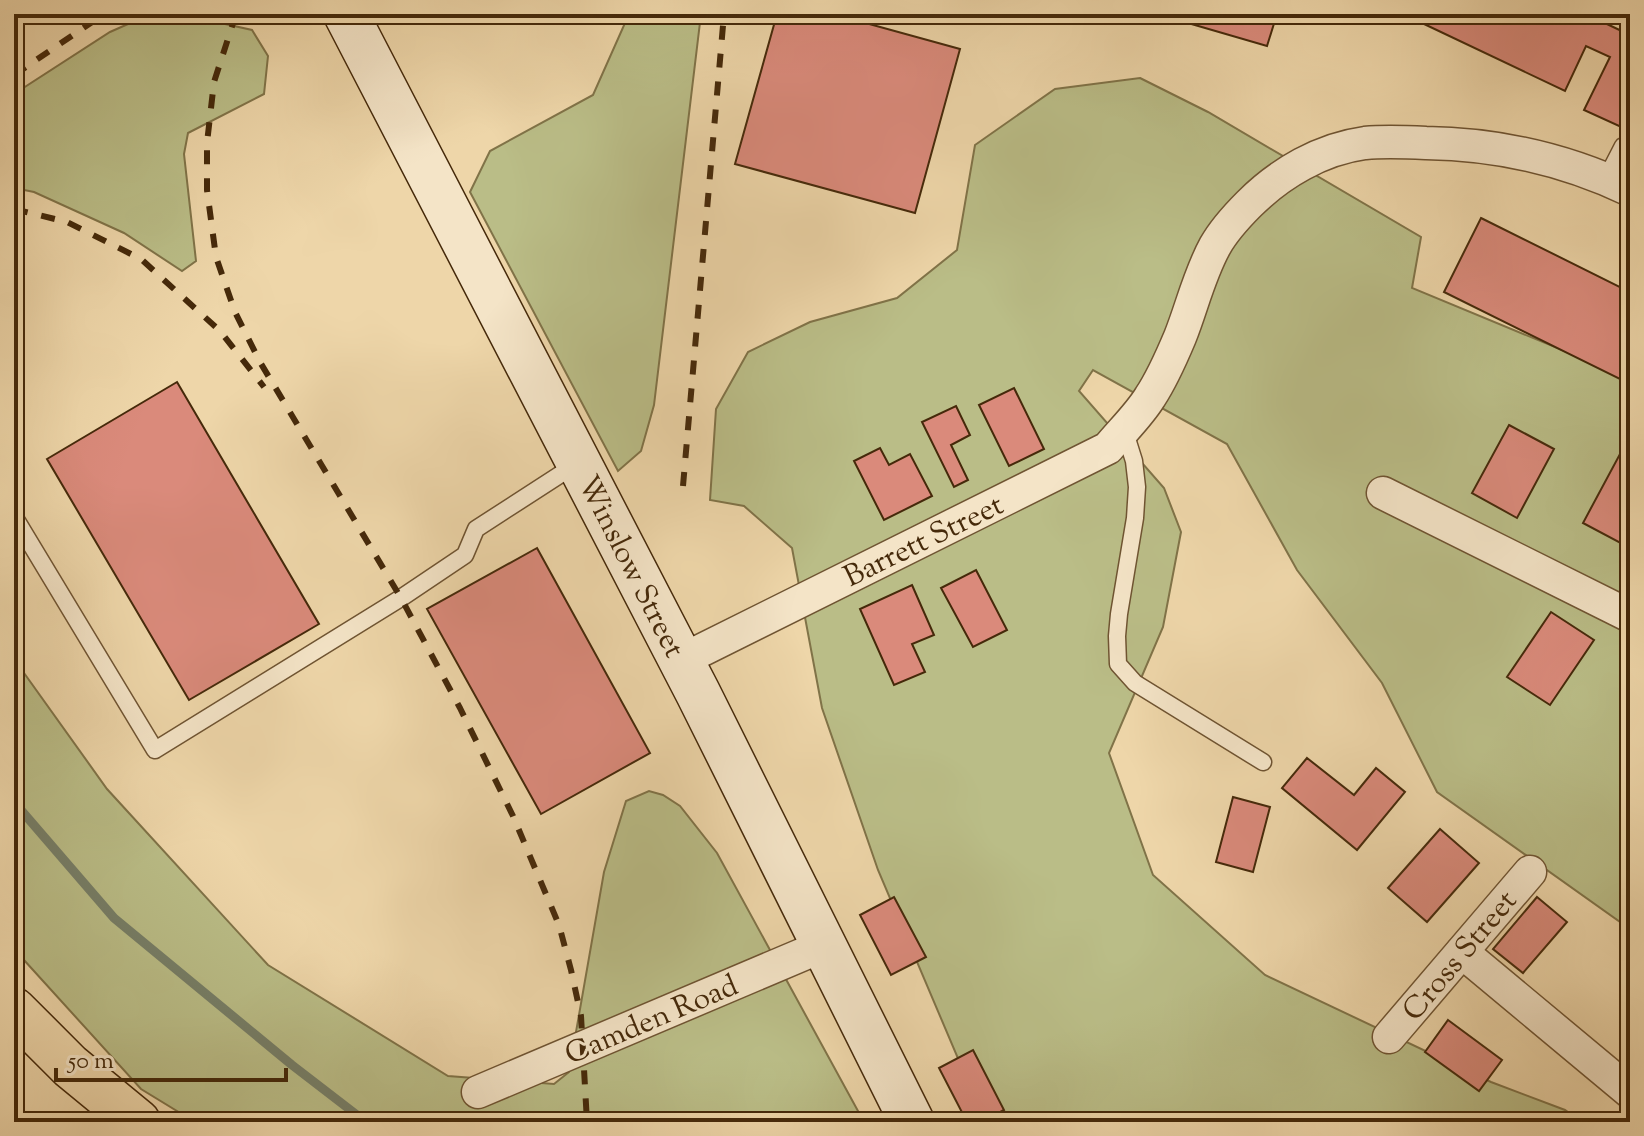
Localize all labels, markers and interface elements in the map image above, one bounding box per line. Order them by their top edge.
street label: Winslow Street [565,468,694,666]
street label: Barrett Street [837,485,1011,599]
street label: Cross Street [1393,882,1528,1031]
street label: Camden Road [559,965,745,1077]
scale bar [56,1032,286,1082]
text: 50 m [66,1045,114,1079]

